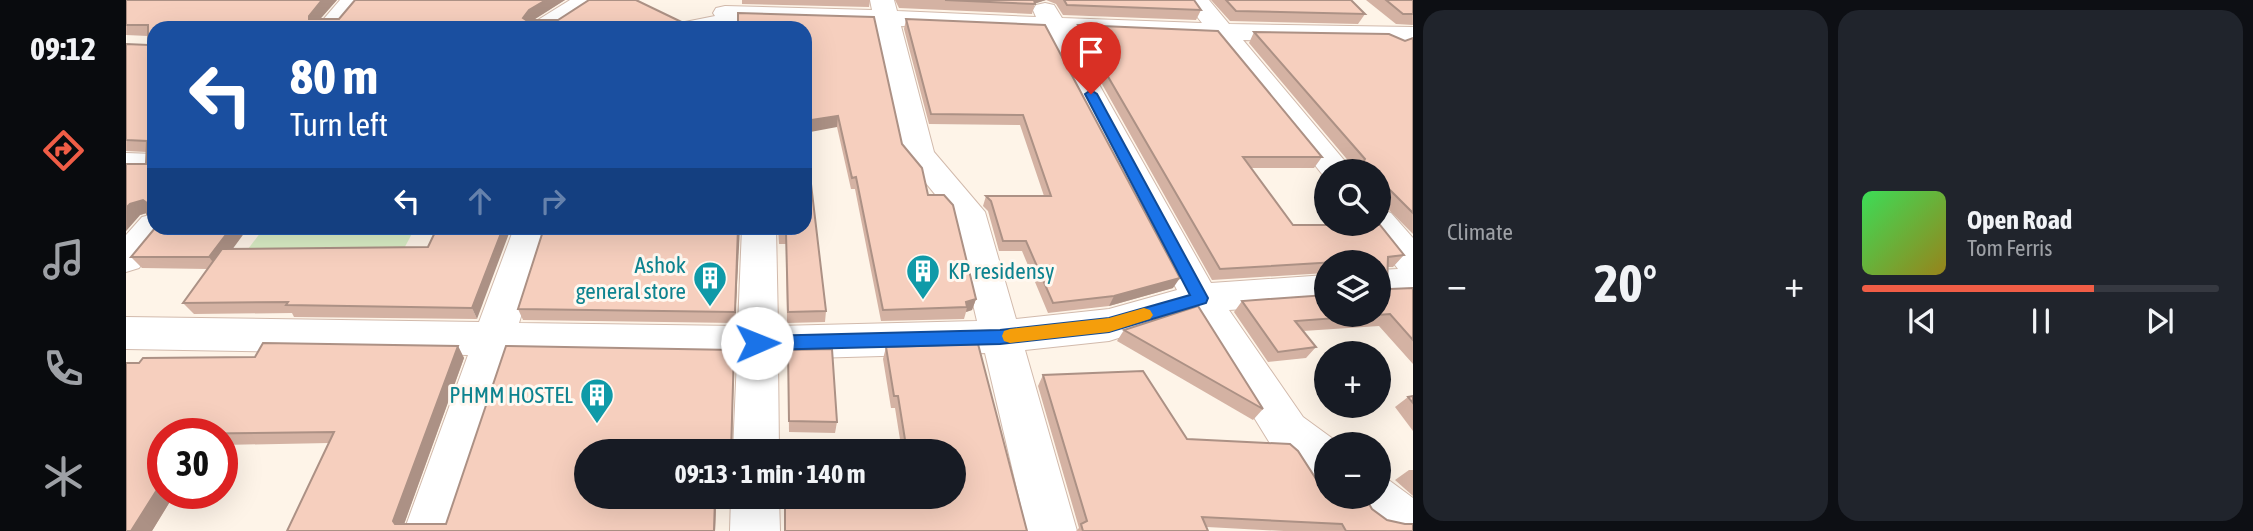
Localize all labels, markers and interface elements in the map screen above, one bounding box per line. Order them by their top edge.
pin [1061,22,1121,94]
text: 09:12 [30,30,96,67]
icon: arrive [1072,33,1110,71]
text: 80 m [290,48,378,104]
icon: left [175,49,266,140]
text: Turn left [290,106,388,143]
icon: directions [39,126,88,175]
map controls [1314,159,1391,509]
button: search [1314,159,1391,236]
icon: left [388,182,426,220]
icon: ahead [461,182,499,220]
icon: right [534,182,572,220]
text: Open Road [1967,205,2072,235]
text: Climate [1447,219,1513,245]
icon: music [39,235,88,284]
text: Tom Ferris [1967,235,2052,261]
button: layers [1314,250,1391,327]
place label: Ashok general store [576,252,686,304]
building icon: KP residensy [904,252,942,301]
text: 20° [1594,253,1657,313]
place label: KP residensy [948,258,1054,284]
building icon: Ashok general store [691,259,729,308]
text: − [1447,262,1467,305]
text: + [1784,262,1804,305]
icon: previous [1903,302,1941,340]
icon: pause [2022,302,2060,340]
icon: next [2141,302,2179,340]
position arrow [720,306,794,380]
button: + [1314,341,1391,418]
icon: phone [39,344,88,393]
building icon: PHMM HOSTEL [578,376,616,425]
place label: PHMM HOSTEL [449,382,573,408]
speed limit sign: 30 [147,418,238,509]
button: − [1314,432,1391,509]
icon: climate [39,452,88,501]
text: 09:13 · 1 min · 140 m [675,459,865,489]

